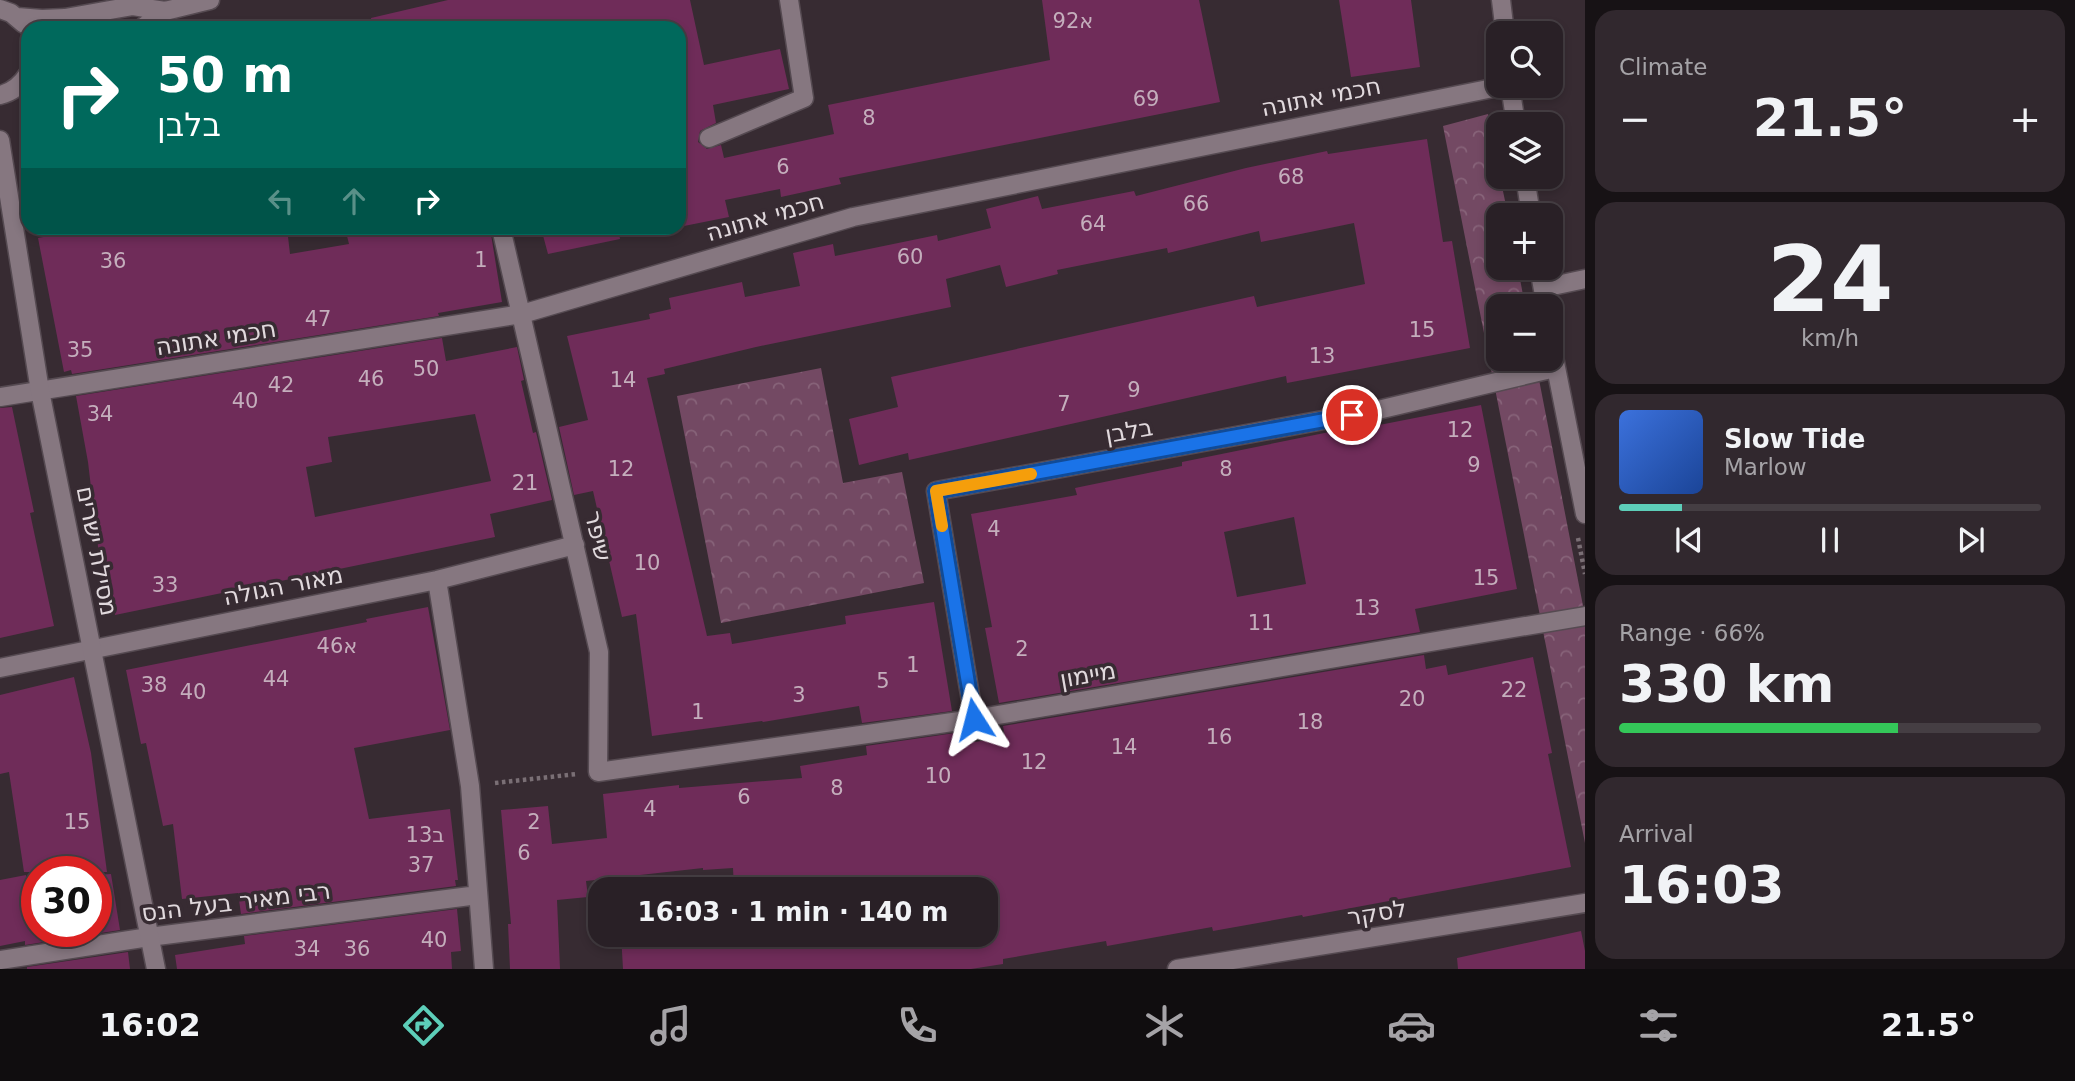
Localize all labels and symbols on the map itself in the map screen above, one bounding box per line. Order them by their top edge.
house number: 92א [1053,9,1093,33]
street label: חכמי אתונה [1259,72,1383,122]
house number: 69 [1133,87,1159,111]
house number: 8 [862,106,876,130]
house number: 6 [776,155,790,179]
house number: 68 [1278,165,1304,189]
street label: חכמי אתונה [703,187,827,247]
house number: 66 [1183,192,1209,216]
house number: 64 [1080,212,1106,236]
house number: 60 [897,245,923,269]
house number: 1 [474,248,488,272]
house number: 36 [100,249,126,273]
house number: 47 [305,307,331,331]
street label: חכמי אתונה [154,315,278,361]
house number: 15 [1409,318,1435,342]
house number: 35 [67,338,93,362]
house number: 13 [1309,344,1335,368]
house number: 50 [413,357,439,381]
house number: 46 [358,367,384,391]
house number: 14 [610,368,636,392]
house number: 42 [268,373,294,397]
house number: 9 [1127,378,1141,402]
pin [1322,385,1382,445]
house number: 40 [232,389,258,413]
house number: 7 [1057,392,1071,416]
house number: 34 [87,402,113,426]
street label: בלבן [1103,413,1155,449]
house number: 12 [1447,418,1473,442]
house number: 9 [1467,453,1481,477]
house number: 12 [608,457,634,481]
house number: 8 [1219,457,1233,481]
house number: 21 [512,471,538,495]
street label: מסילת ישרים [71,484,123,618]
street label: שיפר [579,508,617,564]
house number: 4 [987,517,1001,541]
house number: 10 [634,551,660,575]
street label: מאור הגולה [221,561,345,611]
house number: 15 [1473,566,1499,590]
house number: 33 [152,573,178,597]
house number: 13 [1354,596,1380,620]
house number: 11 [1248,611,1274,635]
house number: 46א [317,634,357,658]
house number: 2 [1015,637,1029,661]
house number: 1 [906,653,920,677]
street label: מיימון [1058,656,1118,694]
house number: 44 [263,667,289,691]
house number: 5 [876,669,890,693]
house number: 38 [141,673,167,697]
house number: 22 [1501,678,1527,702]
house number: 40 [180,680,206,704]
position arrow [937,682,1011,756]
house number: 3 [792,683,806,707]
house number: 20 [1399,687,1425,711]
house number: 1 [691,700,705,724]
house number: 18 [1297,710,1323,734]
house number: 16 [1206,725,1232,749]
house number: 14 [1111,735,1137,759]
house number: 12 [1021,750,1047,774]
house number: 10 [925,764,951,788]
house number: 8 [830,776,844,800]
house number: 6 [737,785,751,809]
house number: 4 [643,797,657,821]
house number: 15 [64,810,90,834]
house number: 2 [527,810,541,834]
house number: 13ב [406,823,444,847]
house number: 6 [517,841,531,865]
house number: 37 [408,853,434,877]
speed limit sign: 30 [21,856,112,947]
street label: רבי מאיר בעל הנס [140,877,332,927]
street label: לסקר [1345,894,1409,932]
house number: 40 [421,928,447,952]
house number: 34 [294,937,320,961]
house number: 36 [344,937,370,961]

